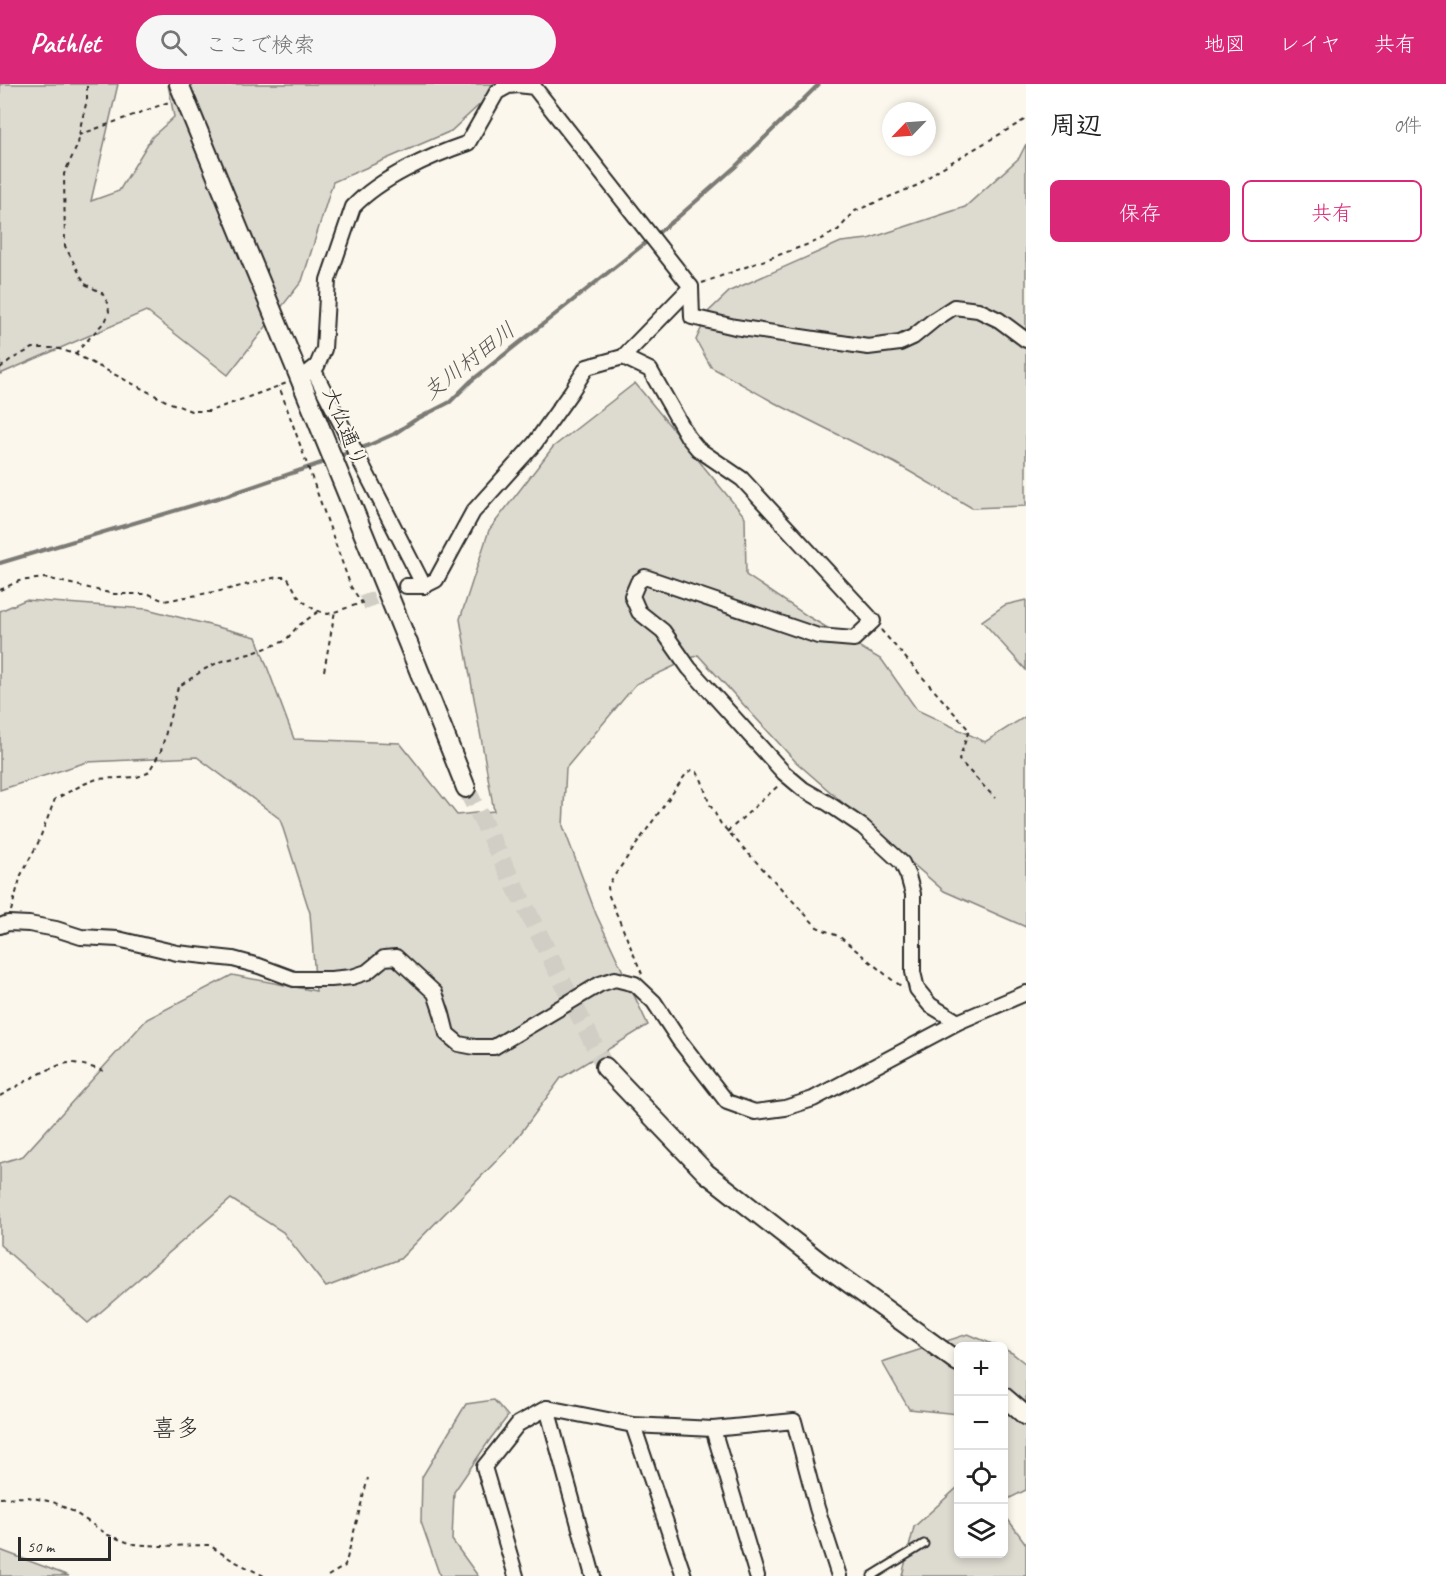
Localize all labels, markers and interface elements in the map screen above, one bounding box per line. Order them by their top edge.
search box [136,15,556,69]
text: Pathlet [30,25,100,60]
icon: search [157,26,190,59]
text: ここで検索 [205,31,315,59]
text: 地図 [1204,31,1246,57]
text: レイヤ [1279,31,1341,57]
text: 共有 [1374,31,1416,57]
north arrow [882,102,936,156]
text: 周辺 [1050,109,1102,142]
text: 0件 [1393,113,1422,138]
button: 保存 [1050,180,1230,242]
button: 共有 [1242,180,1422,242]
water label: 支川村田川 [417,316,521,406]
street label: 大仏通り [317,383,373,471]
map controls [954,1342,1008,1558]
button: + [954,1342,1008,1396]
button: − [954,1396,1008,1450]
district label: 喜多 [152,1413,200,1443]
button: locate [954,1450,1008,1504]
button: layers [954,1504,1008,1558]
scale bar [18,1534,111,1562]
text: 50 m [27,1537,54,1557]

